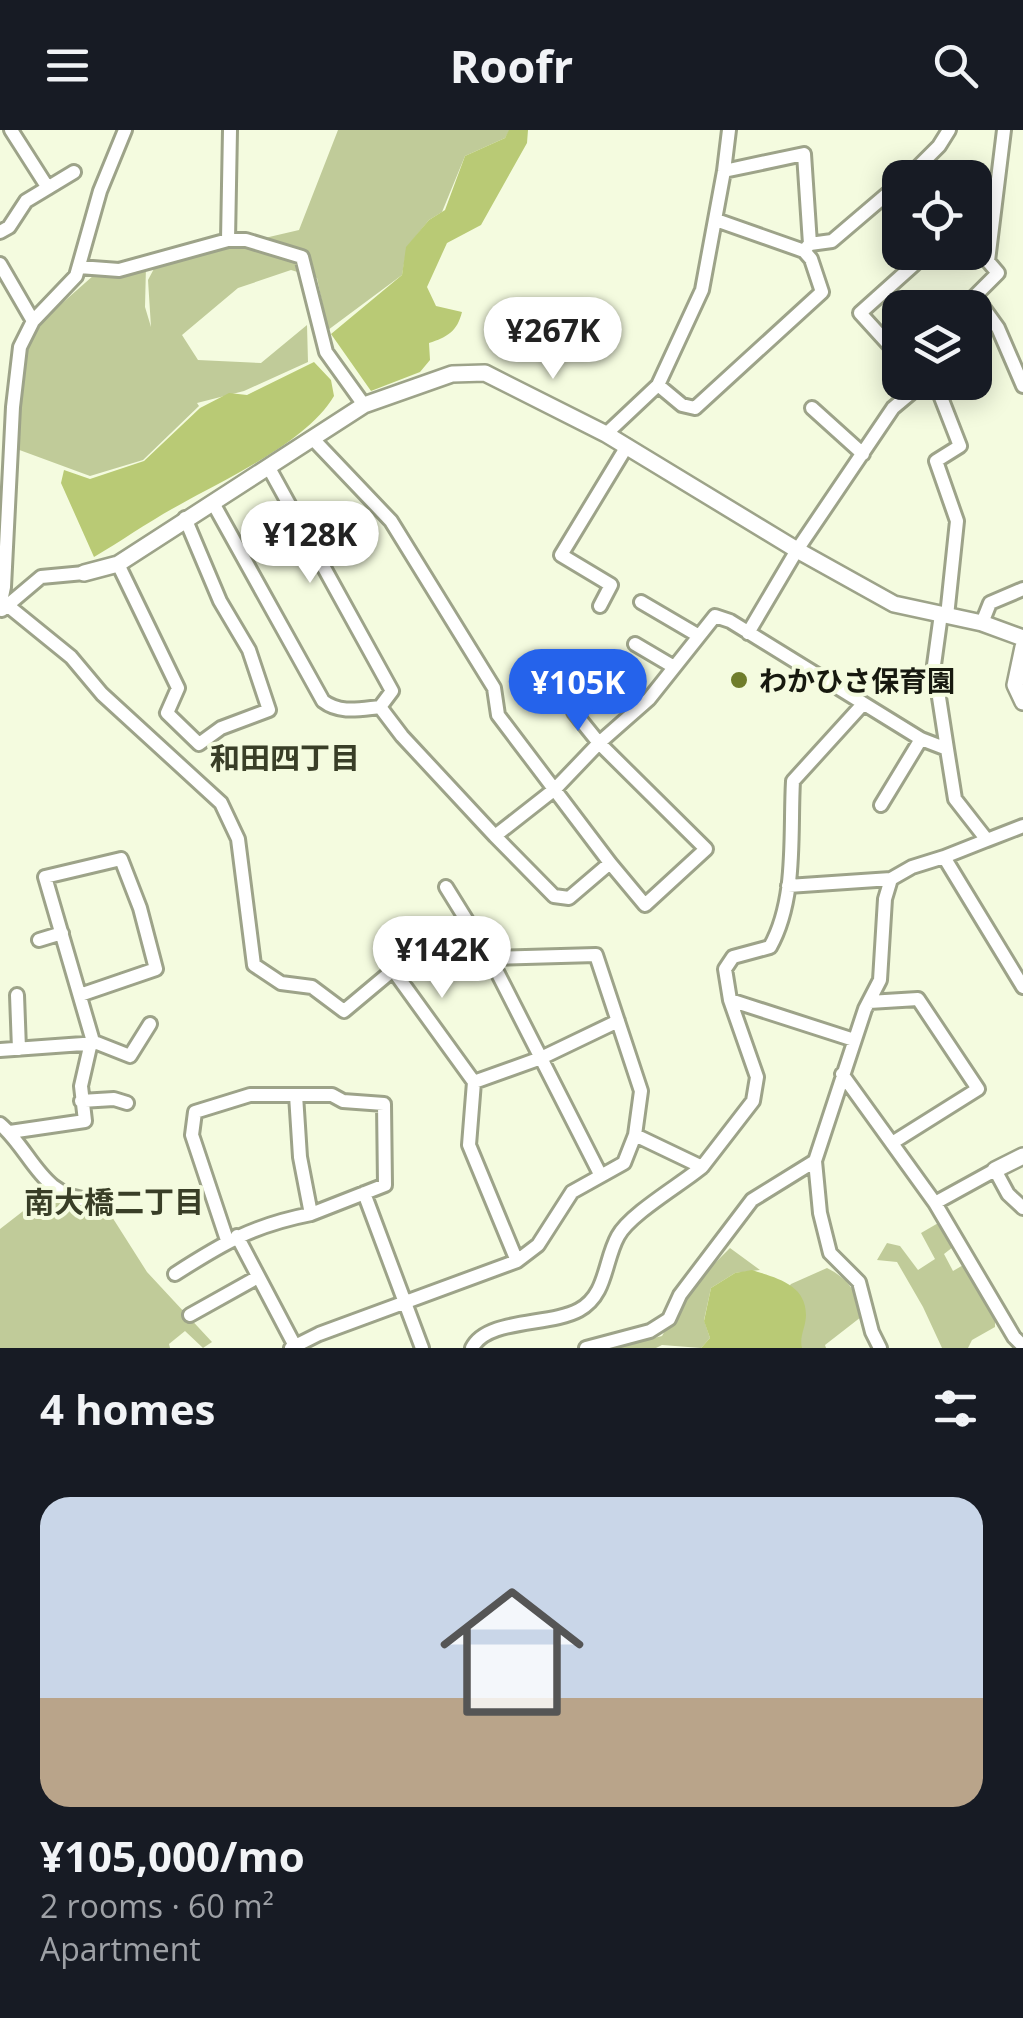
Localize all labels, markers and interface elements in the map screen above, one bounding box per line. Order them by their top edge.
text: Roofr [450,35,573,96]
icon: menu [40,38,95,93]
icon: search [928,38,983,93]
map controls [882,160,992,400]
button: locate [882,160,992,270]
button: layers [882,290,992,400]
pin: ¥267K [483,297,623,382]
text: ¥267K [506,308,600,351]
pin: ¥128K [240,501,380,586]
text: ¥128K [263,512,357,555]
pin: ¥105K [508,649,648,734]
text: ¥105K [531,660,625,703]
place label: わかひさ保育園 [759,661,955,699]
marker: わかひさ保育園 [728,669,750,691]
district label: 和田四丁目 [210,737,360,778]
pin: ¥142K [372,916,512,1001]
text: ¥142K [395,927,489,970]
district label: 南大橋二丁目 [24,1181,204,1222]
text: 4 homes [40,1380,215,1437]
icon: filters [928,1381,983,1436]
icon: home [422,1562,602,1742]
text: ¥105,000/mo [40,1827,305,1884]
text: 2 rooms · 60 m² [40,1884,274,1927]
text: Apartment [40,1927,201,1970]

